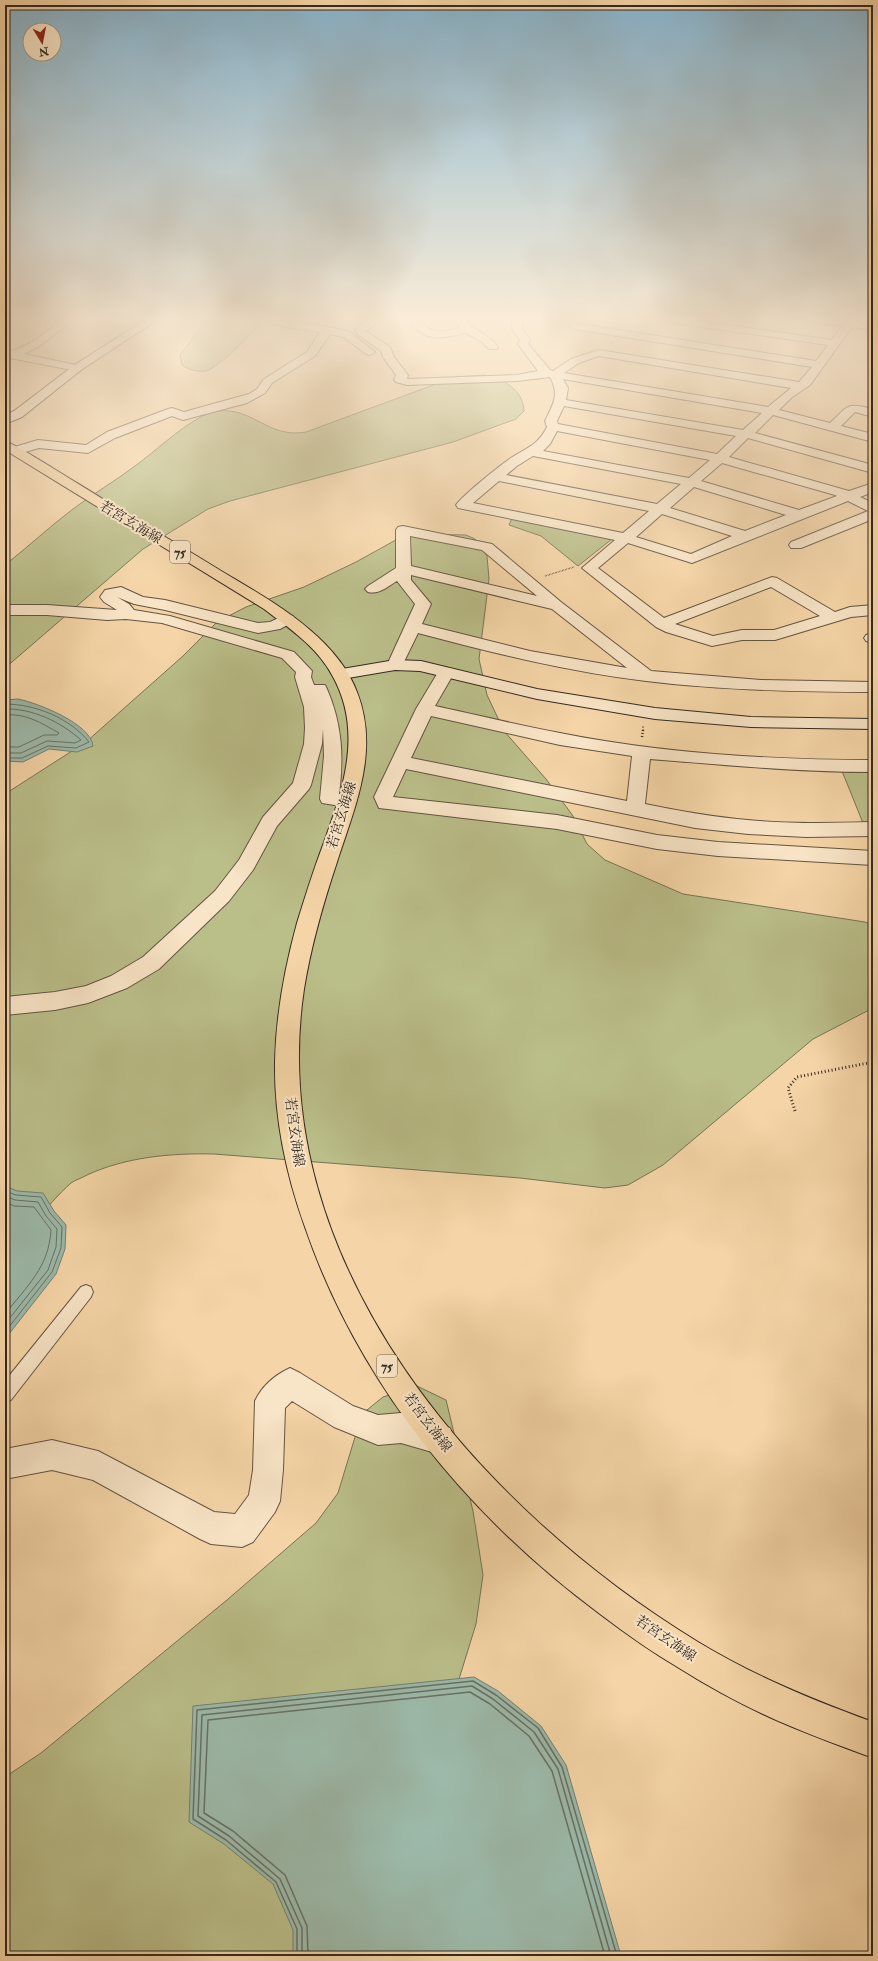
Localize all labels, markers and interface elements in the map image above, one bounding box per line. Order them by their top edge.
north arrow [22,22,62,62]
text: N [37,44,51,59]
street label: 若宮玄海線 [96,497,165,548]
road number: 75 [170,541,190,563]
street label: 若宮玄海線 [323,779,360,851]
street label: 若宮玄海線 [281,1096,308,1168]
road number: 75 [377,1355,397,1377]
street label: 若宮玄海線 [400,1389,455,1455]
street label: 若宮玄海線 [632,1612,699,1665]

